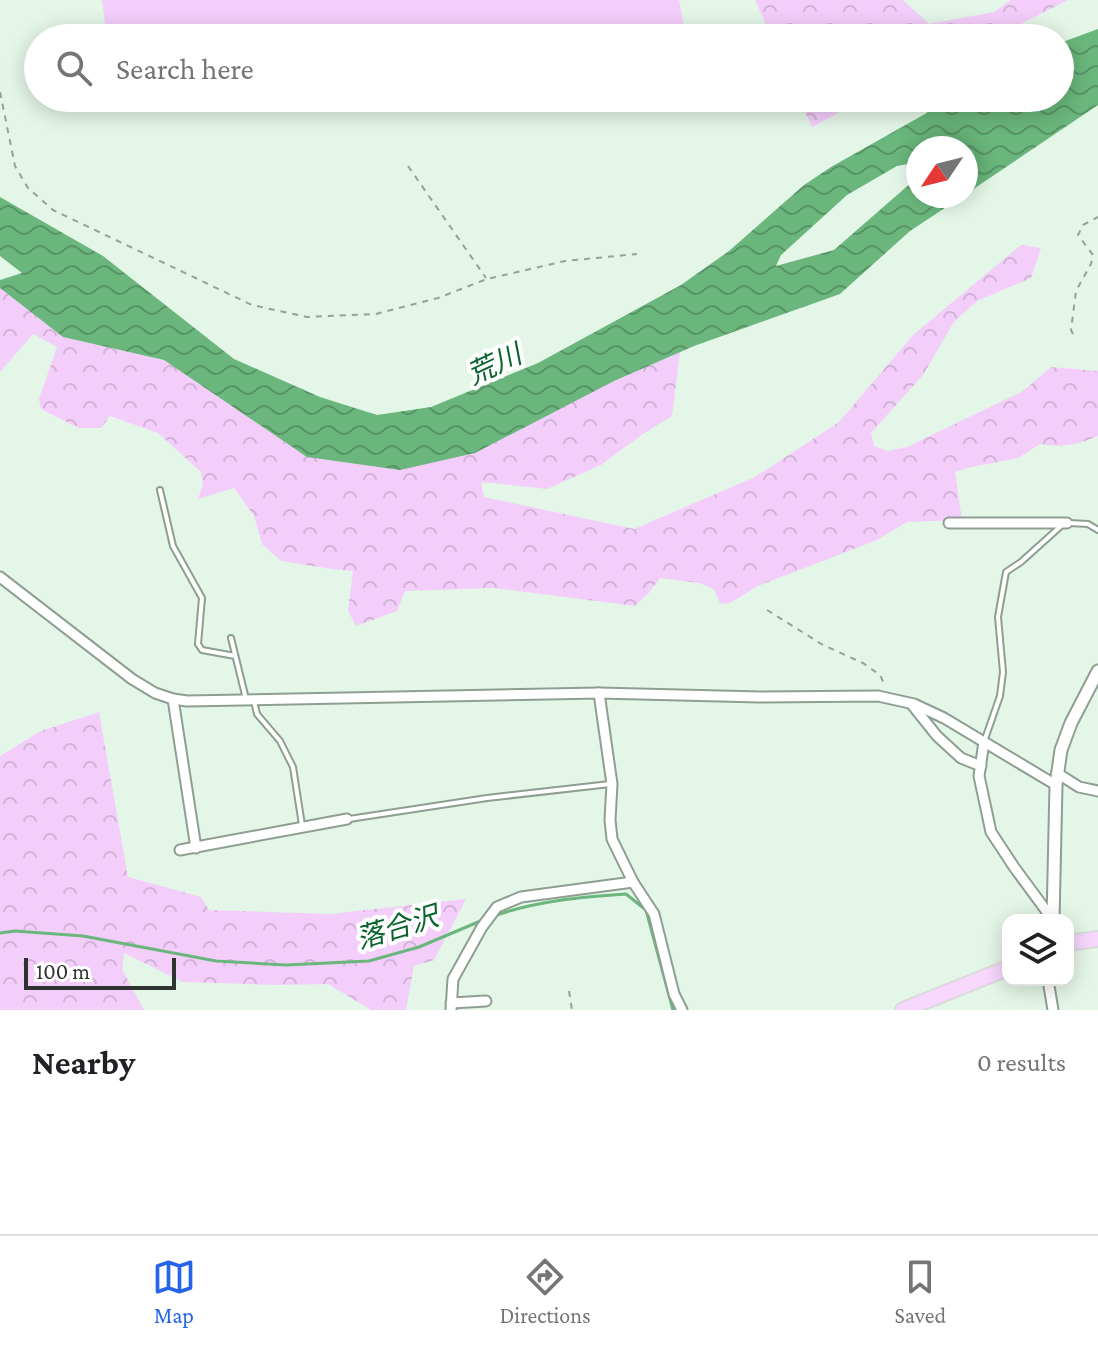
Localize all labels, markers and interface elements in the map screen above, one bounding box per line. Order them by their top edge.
search box [24,24,1074,112]
icon: search [52,46,96,90]
text: Search here [116,52,254,85]
north arrow [906,136,978,208]
water label: 荒川 [462,337,529,390]
water label: 落合沢 [352,899,446,955]
map controls [1002,914,1074,986]
button: layers [1002,914,1074,986]
scale bar [24,954,176,990]
text: 100 m [36,959,90,984]
text: Nearby [32,1044,135,1081]
text: 0 results [977,1048,1066,1077]
tab: Map [152,1255,196,1328]
tab: Directions [500,1255,591,1328]
tab: Saved [895,1255,946,1328]

